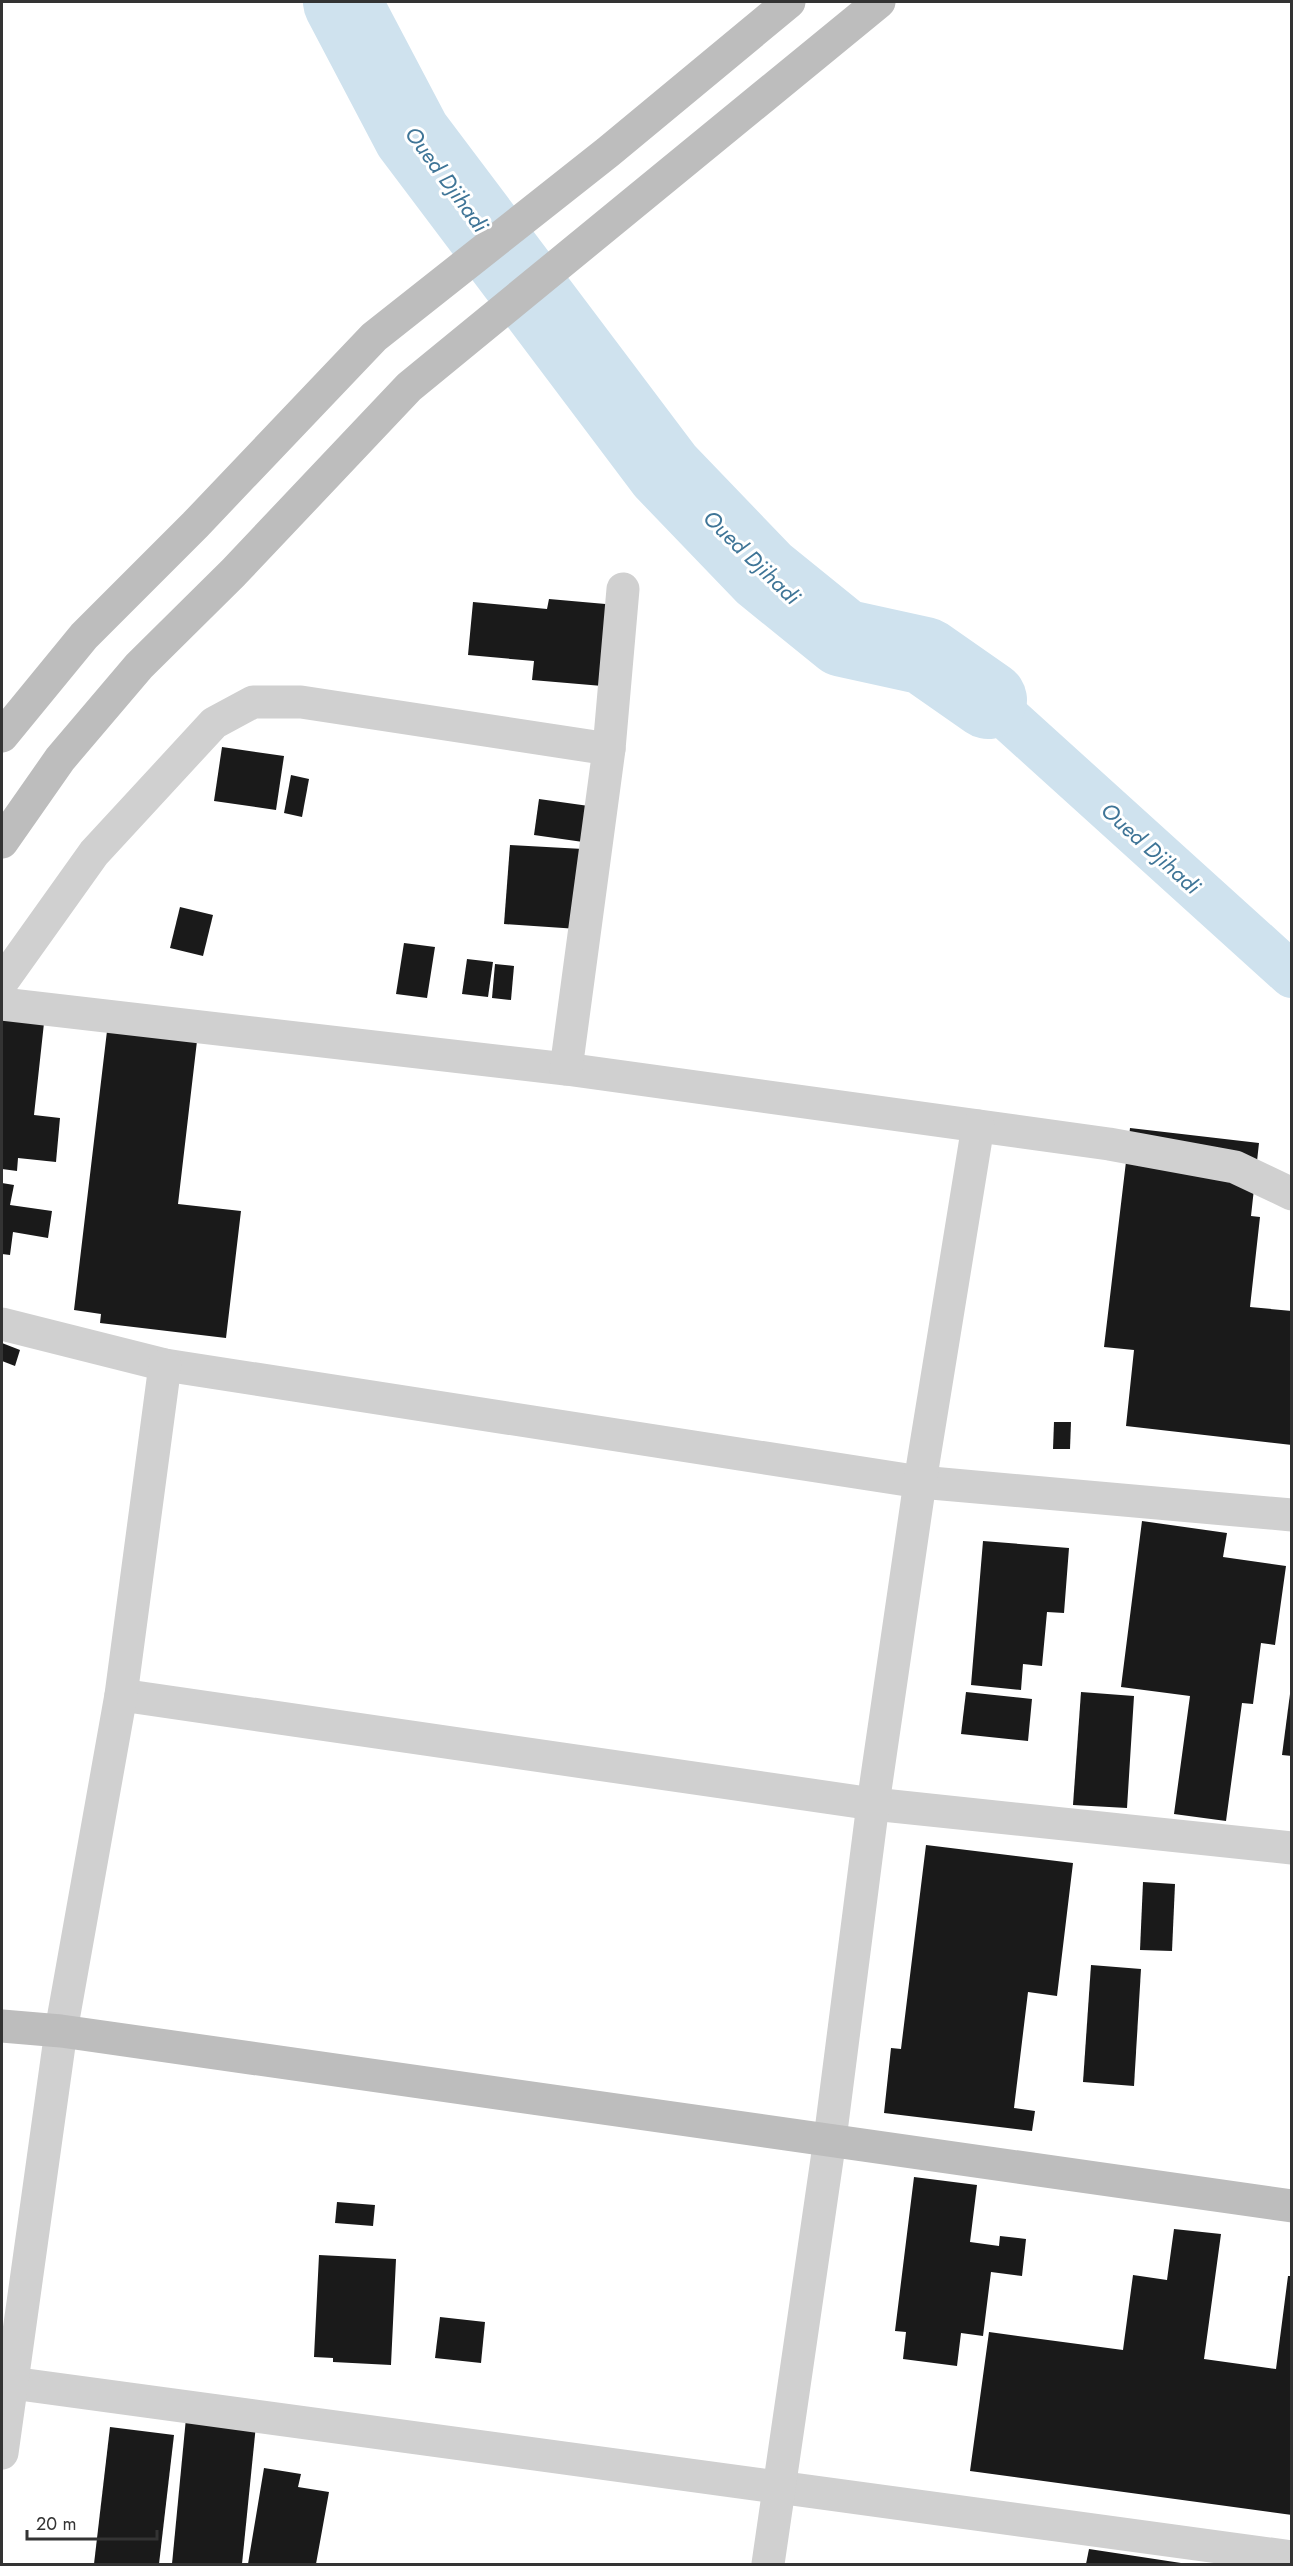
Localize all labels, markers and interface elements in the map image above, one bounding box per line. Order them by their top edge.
water label: Oued Djihadi [398,119,497,239]
water label: Oued Djihadi [696,502,808,612]
water label: Oued Djihadi [1094,795,1208,902]
scale bar [27,2503,158,2541]
text: 20 m [36,2511,76,2537]

